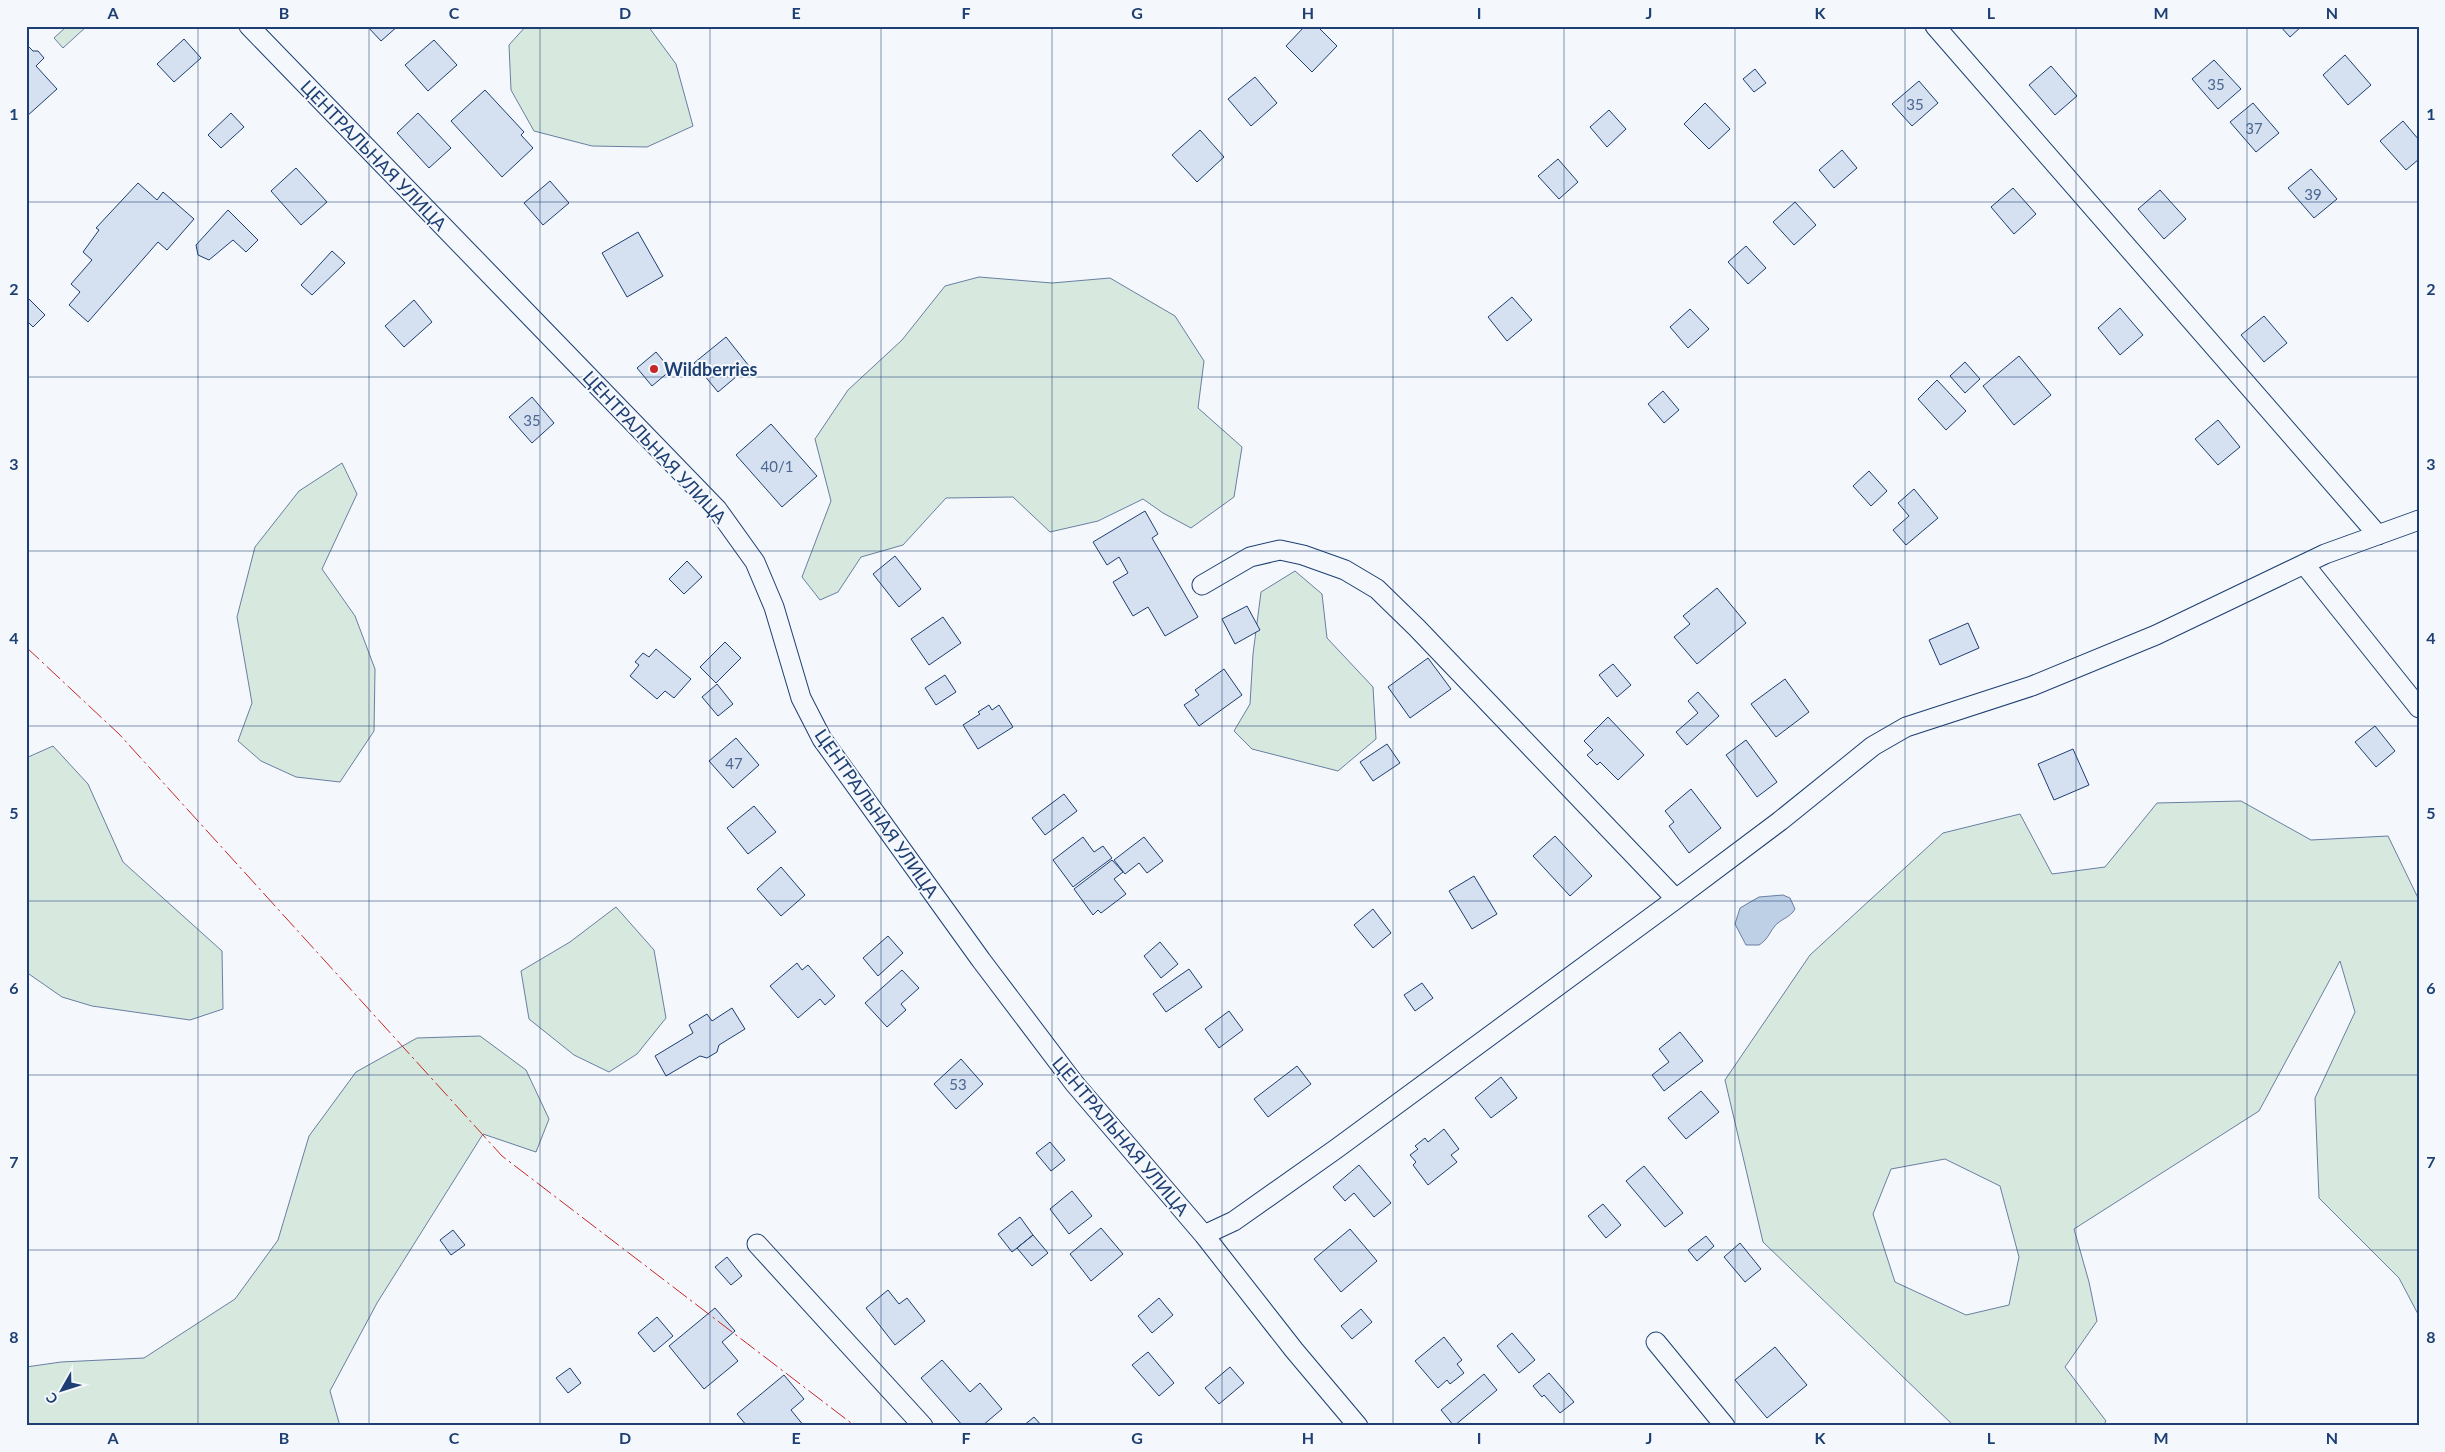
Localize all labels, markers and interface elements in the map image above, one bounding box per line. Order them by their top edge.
text: A [106,3,119,22]
text: B [279,3,289,22]
text: C [449,3,460,22]
text: D [619,3,631,22]
text: E [791,3,801,22]
text: F [961,3,971,22]
text: G [1131,3,1143,22]
text: H [1302,3,1314,22]
text: I [1477,3,1481,22]
text: J [1646,3,1652,22]
text: K [1815,3,1827,22]
text: L [1987,3,1996,22]
text: M [2153,3,2169,22]
text: N [2326,3,2338,22]
street label: ЦЕНТРАЛЬНАЯ УЛИЦА [296,75,452,235]
house number: 35 [2207,75,2225,93]
house number: 35 [1906,95,1924,113]
text: 1 [9,104,19,123]
text: 1 [2426,104,2436,123]
house number: 37 [2245,119,2263,137]
house number: 39 [2304,185,2322,203]
text: 2 [9,279,19,298]
text: 2 [2426,279,2436,298]
place label: Wildberries [664,358,758,380]
marker: Wildberries [648,363,660,375]
street label: ЦЕНТРАЛЬНАЯ УЛИЦА [578,366,732,529]
house number: 35 [523,411,541,429]
text: 3 [9,454,19,473]
text: 3 [2426,454,2436,473]
house number: 40/1 [761,457,793,475]
text: 4 [9,628,19,647]
text: 4 [2426,628,2436,647]
street label: ЦЕНТРАЛЬНАЯ УЛИЦА [810,724,944,902]
house number: 47 [725,754,743,772]
text: 5 [9,803,19,822]
text: 5 [2426,803,2436,822]
text: 6 [9,978,19,997]
text: 6 [2426,978,2436,997]
street label: ЦЕНТРАЛЬНАЯ УЛИЦА [1048,1052,1195,1221]
house number: 53 [949,1075,967,1093]
text: 7 [9,1152,19,1171]
text: 7 [2426,1152,2436,1171]
text: 8 [9,1327,19,1346]
text: 8 [2426,1327,2436,1346]
north arrow [38,1364,88,1414]
text: С [42,1389,61,1407]
text: A [106,1428,119,1447]
text: B [279,1428,289,1447]
text: C [449,1428,460,1447]
text: D [619,1428,631,1447]
text: E [791,1428,801,1447]
text: F [961,1428,971,1447]
text: G [1131,1428,1143,1447]
text: H [1302,1428,1314,1447]
text: I [1477,1428,1481,1447]
text: J [1646,1428,1652,1447]
text: K [1815,1428,1827,1447]
text: L [1987,1428,1996,1447]
text: M [2153,1428,2169,1447]
text: N [2326,1428,2338,1447]

